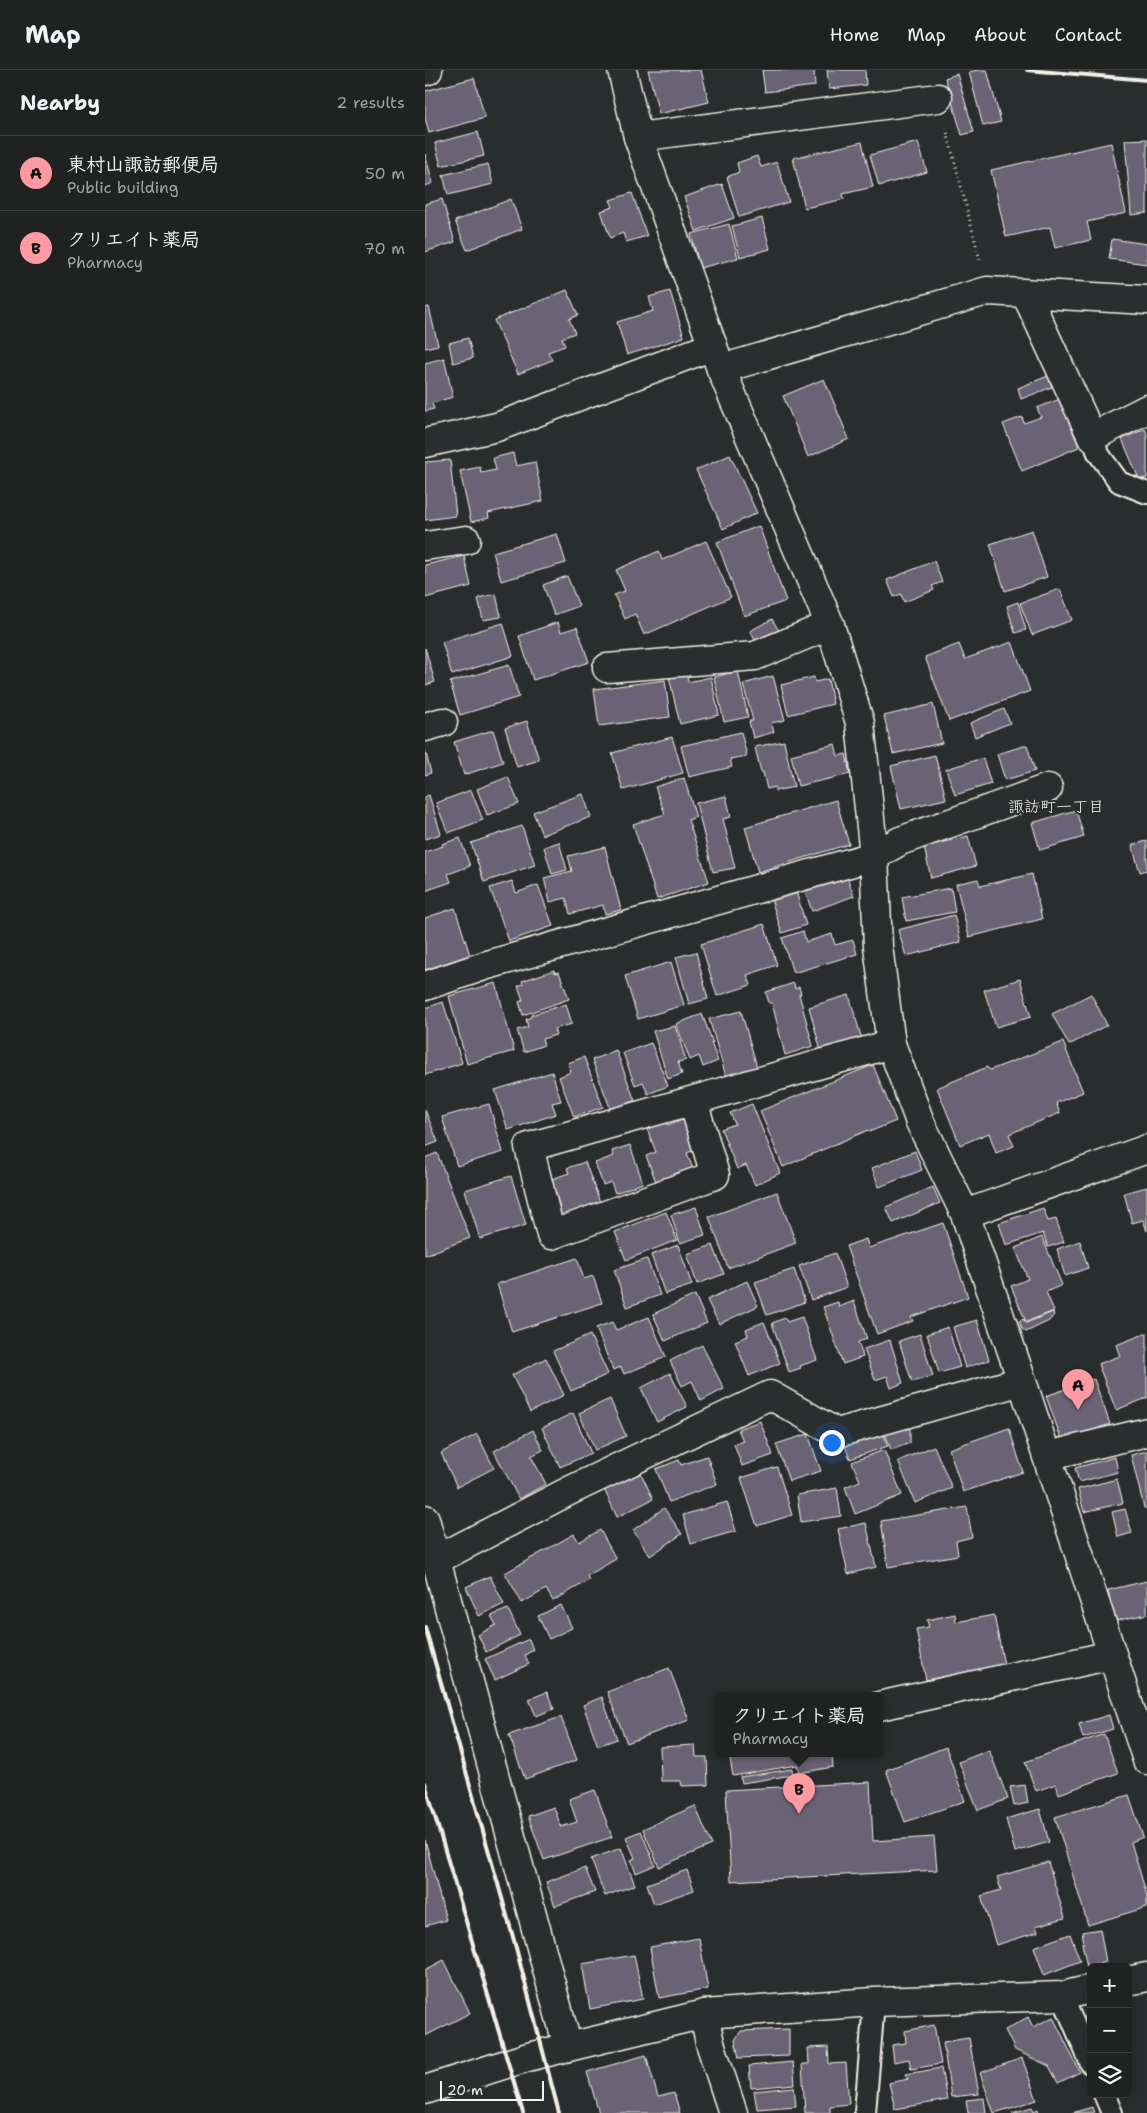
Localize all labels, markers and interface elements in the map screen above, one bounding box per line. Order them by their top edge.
text: Map [25,19,81,51]
text: Home [830,23,879,47]
text: Map [907,23,946,47]
text: About [974,23,1027,47]
text: Contact [1055,23,1122,47]
text: Nearby [20,89,100,117]
text: 2 results [336,92,405,113]
text: 東村山諏訪郵便局 [67,152,219,177]
text: A [30,163,42,184]
text: 50 m [365,163,405,184]
text: Public building [67,177,179,198]
text: クリエイト薬局 [67,227,200,252]
text: B [31,238,41,259]
text: 70 m [364,238,405,259]
text: Pharmacy [67,252,143,273]
district label: 諏訪町一丁目 [1008,796,1104,817]
pin: A [1062,1369,1094,1410]
your location [819,1430,845,1456]
popup [715,1692,883,1757]
text: クリエイト薬局 [732,1703,866,1728]
text: Pharmacy [732,1728,809,1749]
pin: B [783,1773,815,1814]
map controls [1087,1963,1132,2098]
button: + [1087,1963,1132,2008]
button: − [1087,2008,1132,2053]
button: layers [1087,2053,1132,2098]
scale bar [440,2078,544,2101]
text: 20 m [447,2081,483,2099]

